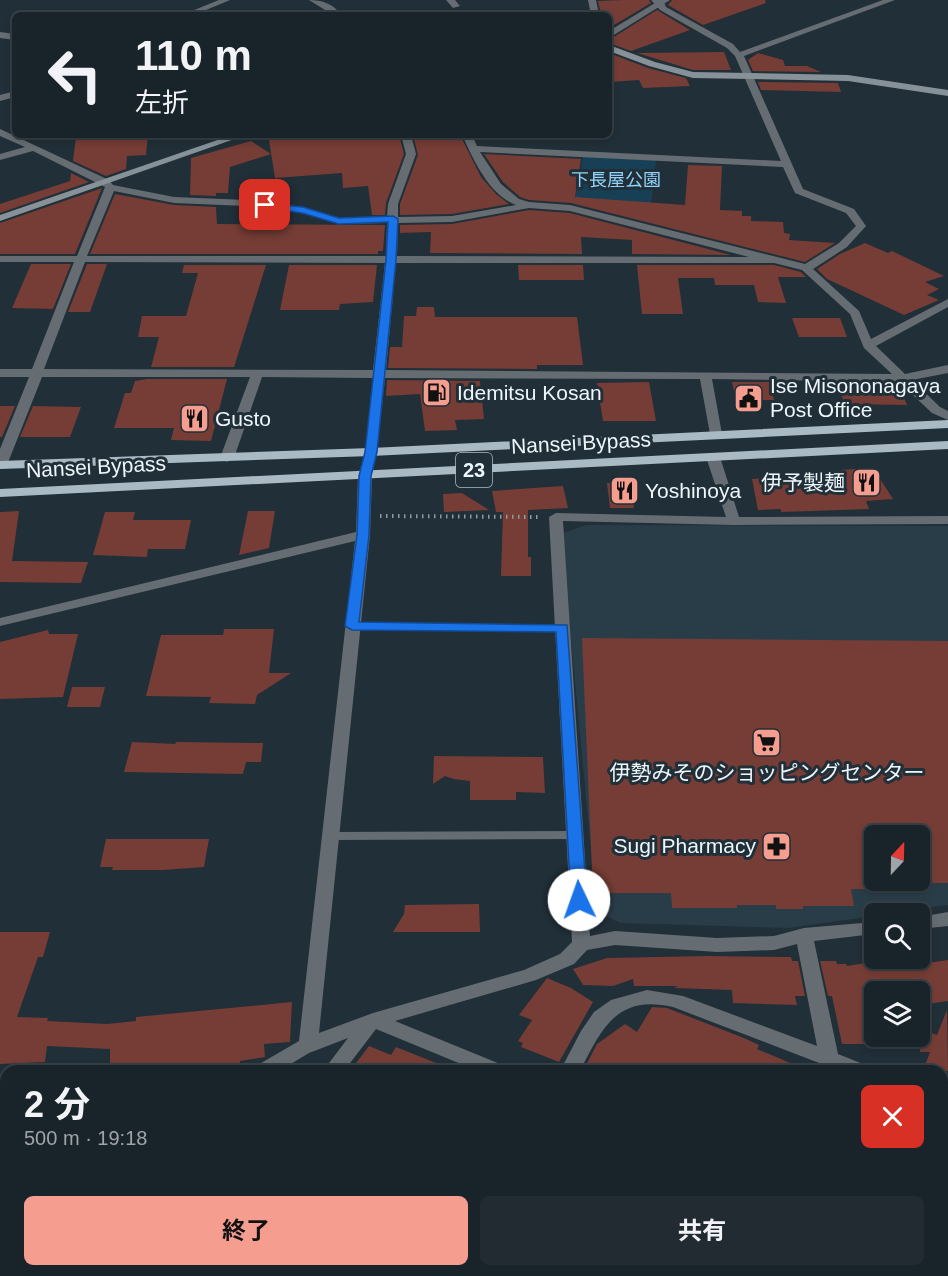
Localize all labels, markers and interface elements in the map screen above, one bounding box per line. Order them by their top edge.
text: 110 m [135,32,252,79]
icon: left [36,36,114,114]
text: 左折 [135,88,189,118]
park label: 下長屋公園 [571,170,661,190]
pin [239,179,290,230]
icon: arrive [248,188,281,221]
place label: Ise Misononagaya Post Office [770,374,941,421]
fuel station icon: Idemitsu Kosan [420,377,452,409]
place label: Idemitsu Kosan [457,381,602,404]
public building icon: Ise Misononagaya Post Office [733,382,765,414]
restaurant icon: Gusto [178,403,210,435]
place label: Gusto [215,407,271,430]
street label: Nansei Bypass [510,427,652,458]
street label: Nansei Bypass [25,451,167,482]
road number: 23 [456,453,492,487]
restaurant icon: 伊予製麺 [850,467,882,499]
place label: 伊予製麺 [761,471,845,494]
restaurant icon: Yoshinoya [608,475,640,507]
place label: Yoshinoya [645,479,741,502]
supermarket icon: 伊勢みそのショッピングセンター [751,726,783,758]
place label: 伊勢みそのショッピングセンター [610,761,925,784]
north arrow [864,825,930,891]
map controls [864,825,930,1047]
pharmacy icon: Sugi Pharmacy [761,830,793,862]
place label: Sugi Pharmacy [614,834,756,857]
position arrow [547,868,611,932]
button: search [864,903,930,969]
button: layers [864,981,930,1047]
text: 2 分 [24,1084,90,1125]
button: close [861,1085,924,1148]
text: 500 m · 19:18 [24,1127,147,1149]
button: 終了 [24,1196,468,1265]
button: 共有 [480,1196,924,1265]

